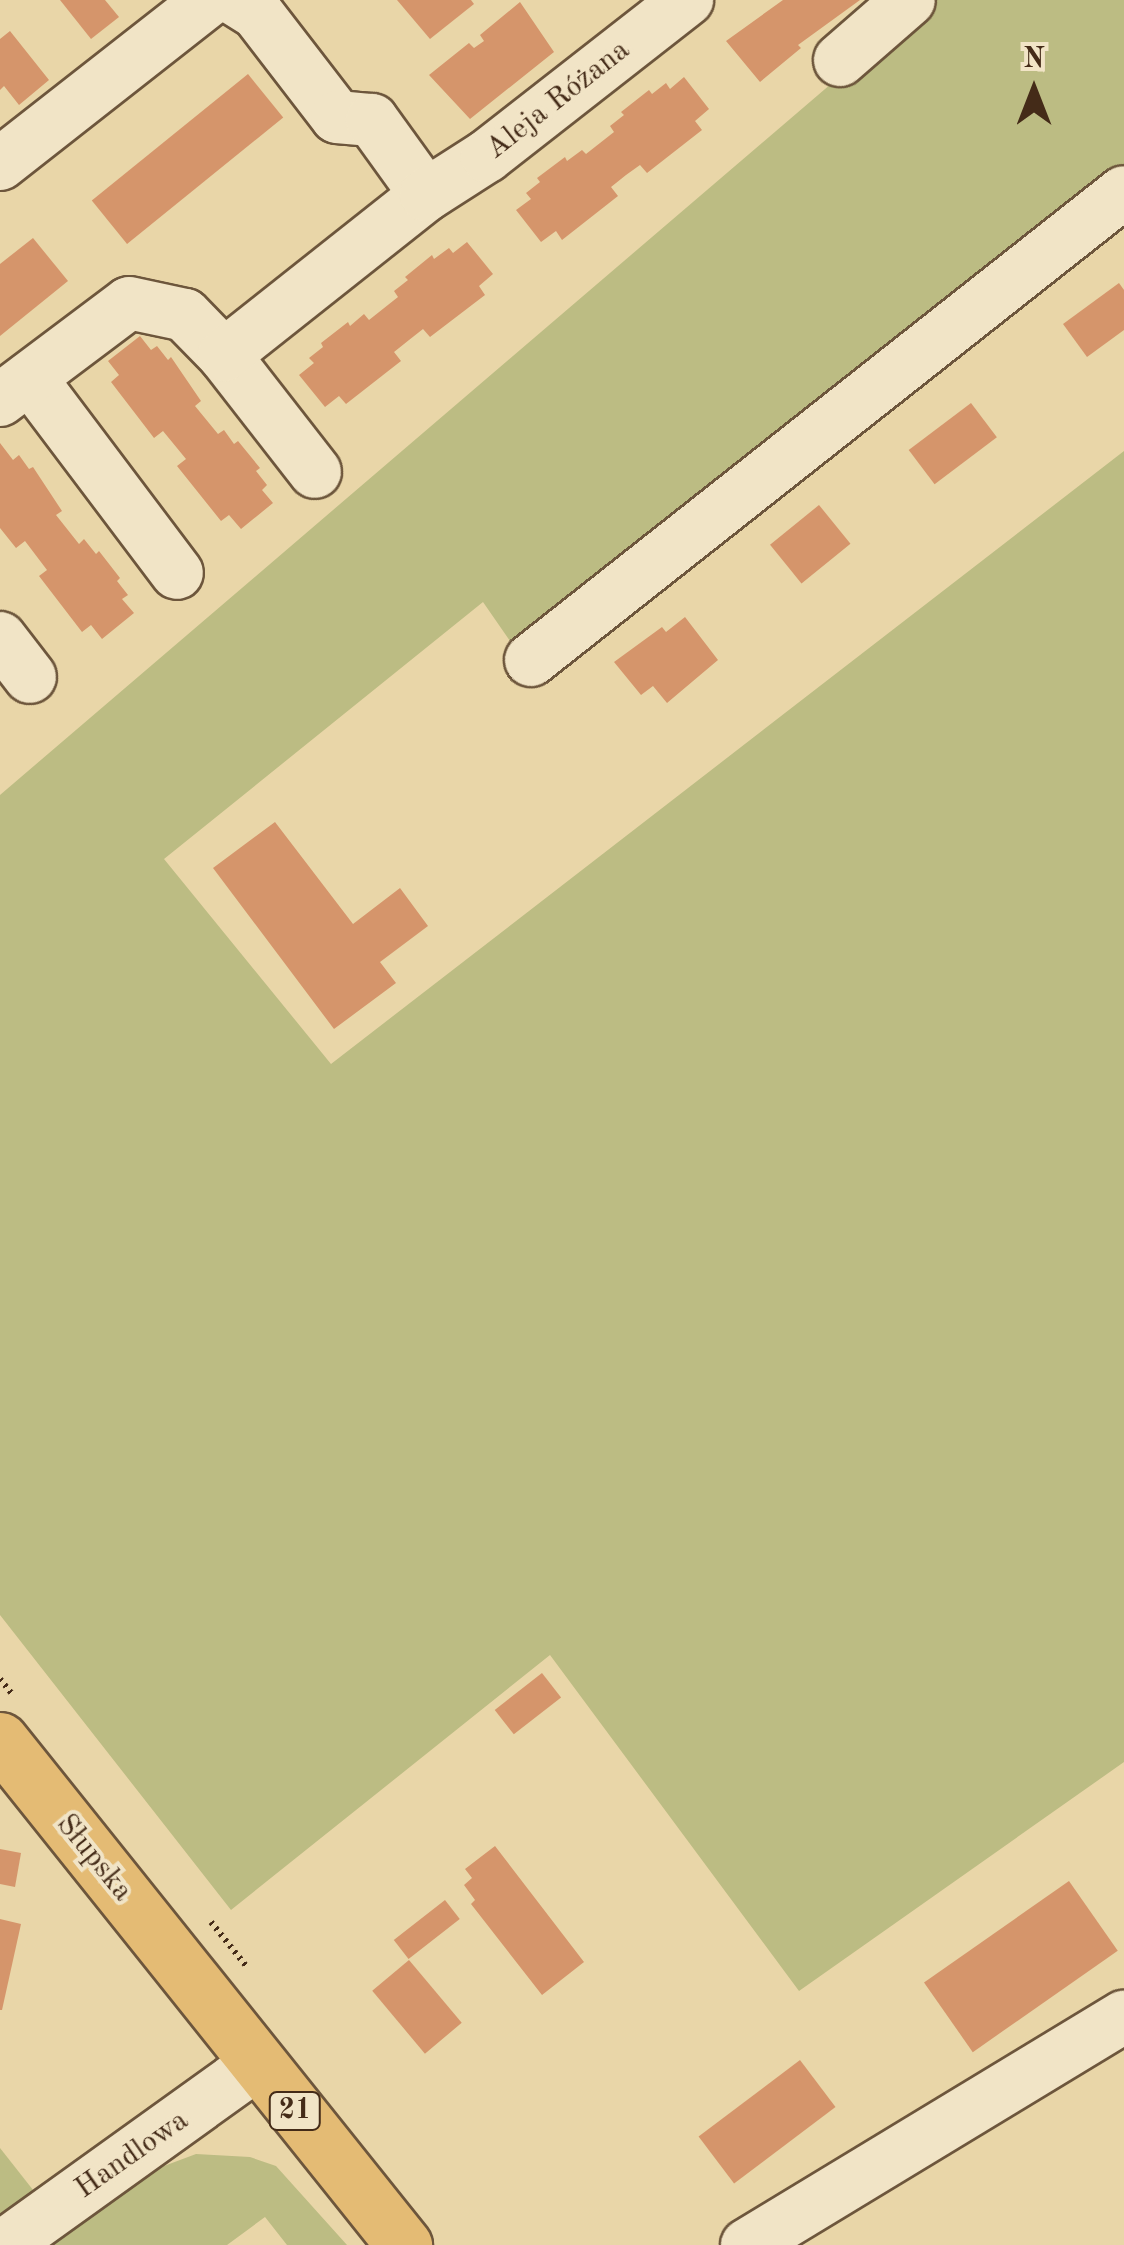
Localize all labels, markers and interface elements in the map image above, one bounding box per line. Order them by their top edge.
street label: Aleja Różana [479,33,637,167]
north arrow [984,40,1084,140]
text: N [1023,46,1045,74]
street label: Słupska [48,1807,140,1909]
road number: 21 [268,2088,322,2134]
street label: Handlowa [68,2103,196,2207]

